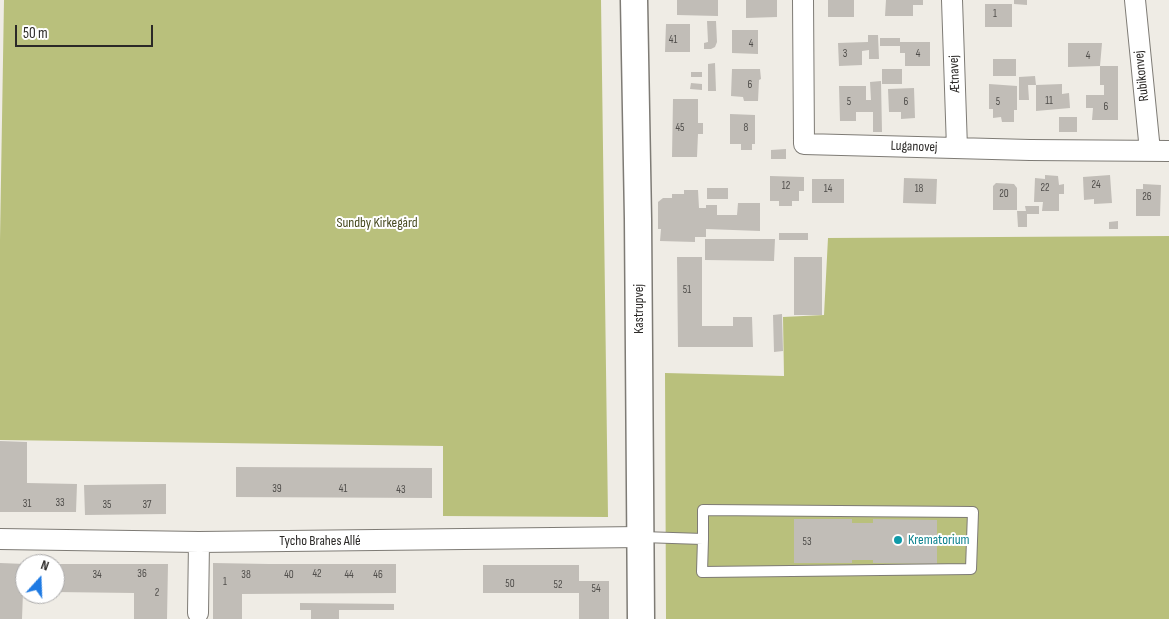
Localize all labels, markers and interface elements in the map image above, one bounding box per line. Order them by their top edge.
house number: 1 [993,7,997,21]
scale bar [18,15,155,47]
text: 50 m [23,24,48,43]
house number: 41 [669,33,677,47]
house number: 4 [749,37,753,51]
house number: 3 [843,47,847,61]
house number: 4 [916,47,920,61]
house number: 4 [1086,49,1090,63]
street label: Rubikonvej [1131,50,1153,102]
street label: Ætnavej [946,55,964,93]
house number: 6 [748,78,752,92]
house number: 11 [1045,94,1053,108]
house number: 5 [847,95,851,109]
house number: 6 [904,95,908,109]
house number: 5 [996,95,1000,109]
house number: 6 [1104,100,1108,114]
house number: 45 [675,121,685,135]
house number: 8 [744,121,748,135]
street label: Luganovej [890,138,938,156]
house number: 24 [1091,178,1101,192]
house number: 12 [782,179,790,193]
house number: 22 [1040,181,1050,195]
house number: 14 [824,182,832,196]
house number: 18 [915,182,923,196]
house number: 20 [999,187,1009,201]
house number: 26 [1142,190,1152,204]
park label: Sundby Kirkegård [336,215,418,231]
house number: 51 [683,283,691,297]
street label: Kastrupvej [631,284,647,334]
house number: 39 [272,482,282,496]
house number: 41 [339,482,347,496]
house number: 43 [396,483,406,497]
house number: 33 [55,496,65,510]
house number: 31 [23,497,31,511]
house number: 35 [102,498,112,512]
house number: 37 [142,498,152,512]
place label: Krematorium [908,532,969,548]
street label: Tycho Brahes Allé [279,533,361,549]
marker: Krematorium [892,534,904,546]
house number: 53 [802,535,812,549]
north arrow [15,554,65,604]
text: N [39,556,51,575]
house number: 36 [137,567,147,581]
house number: 42 [312,567,322,581]
house number: 34 [92,568,102,582]
house number: 38 [241,568,251,582]
house number: 40 [284,568,294,582]
house number: 44 [344,568,354,582]
house number: 46 [373,568,383,582]
house number: 1 [223,575,227,589]
house number: 50 [505,577,515,591]
house number: 52 [554,578,562,592]
house number: 54 [591,582,601,596]
house number: 2 [155,586,159,600]

